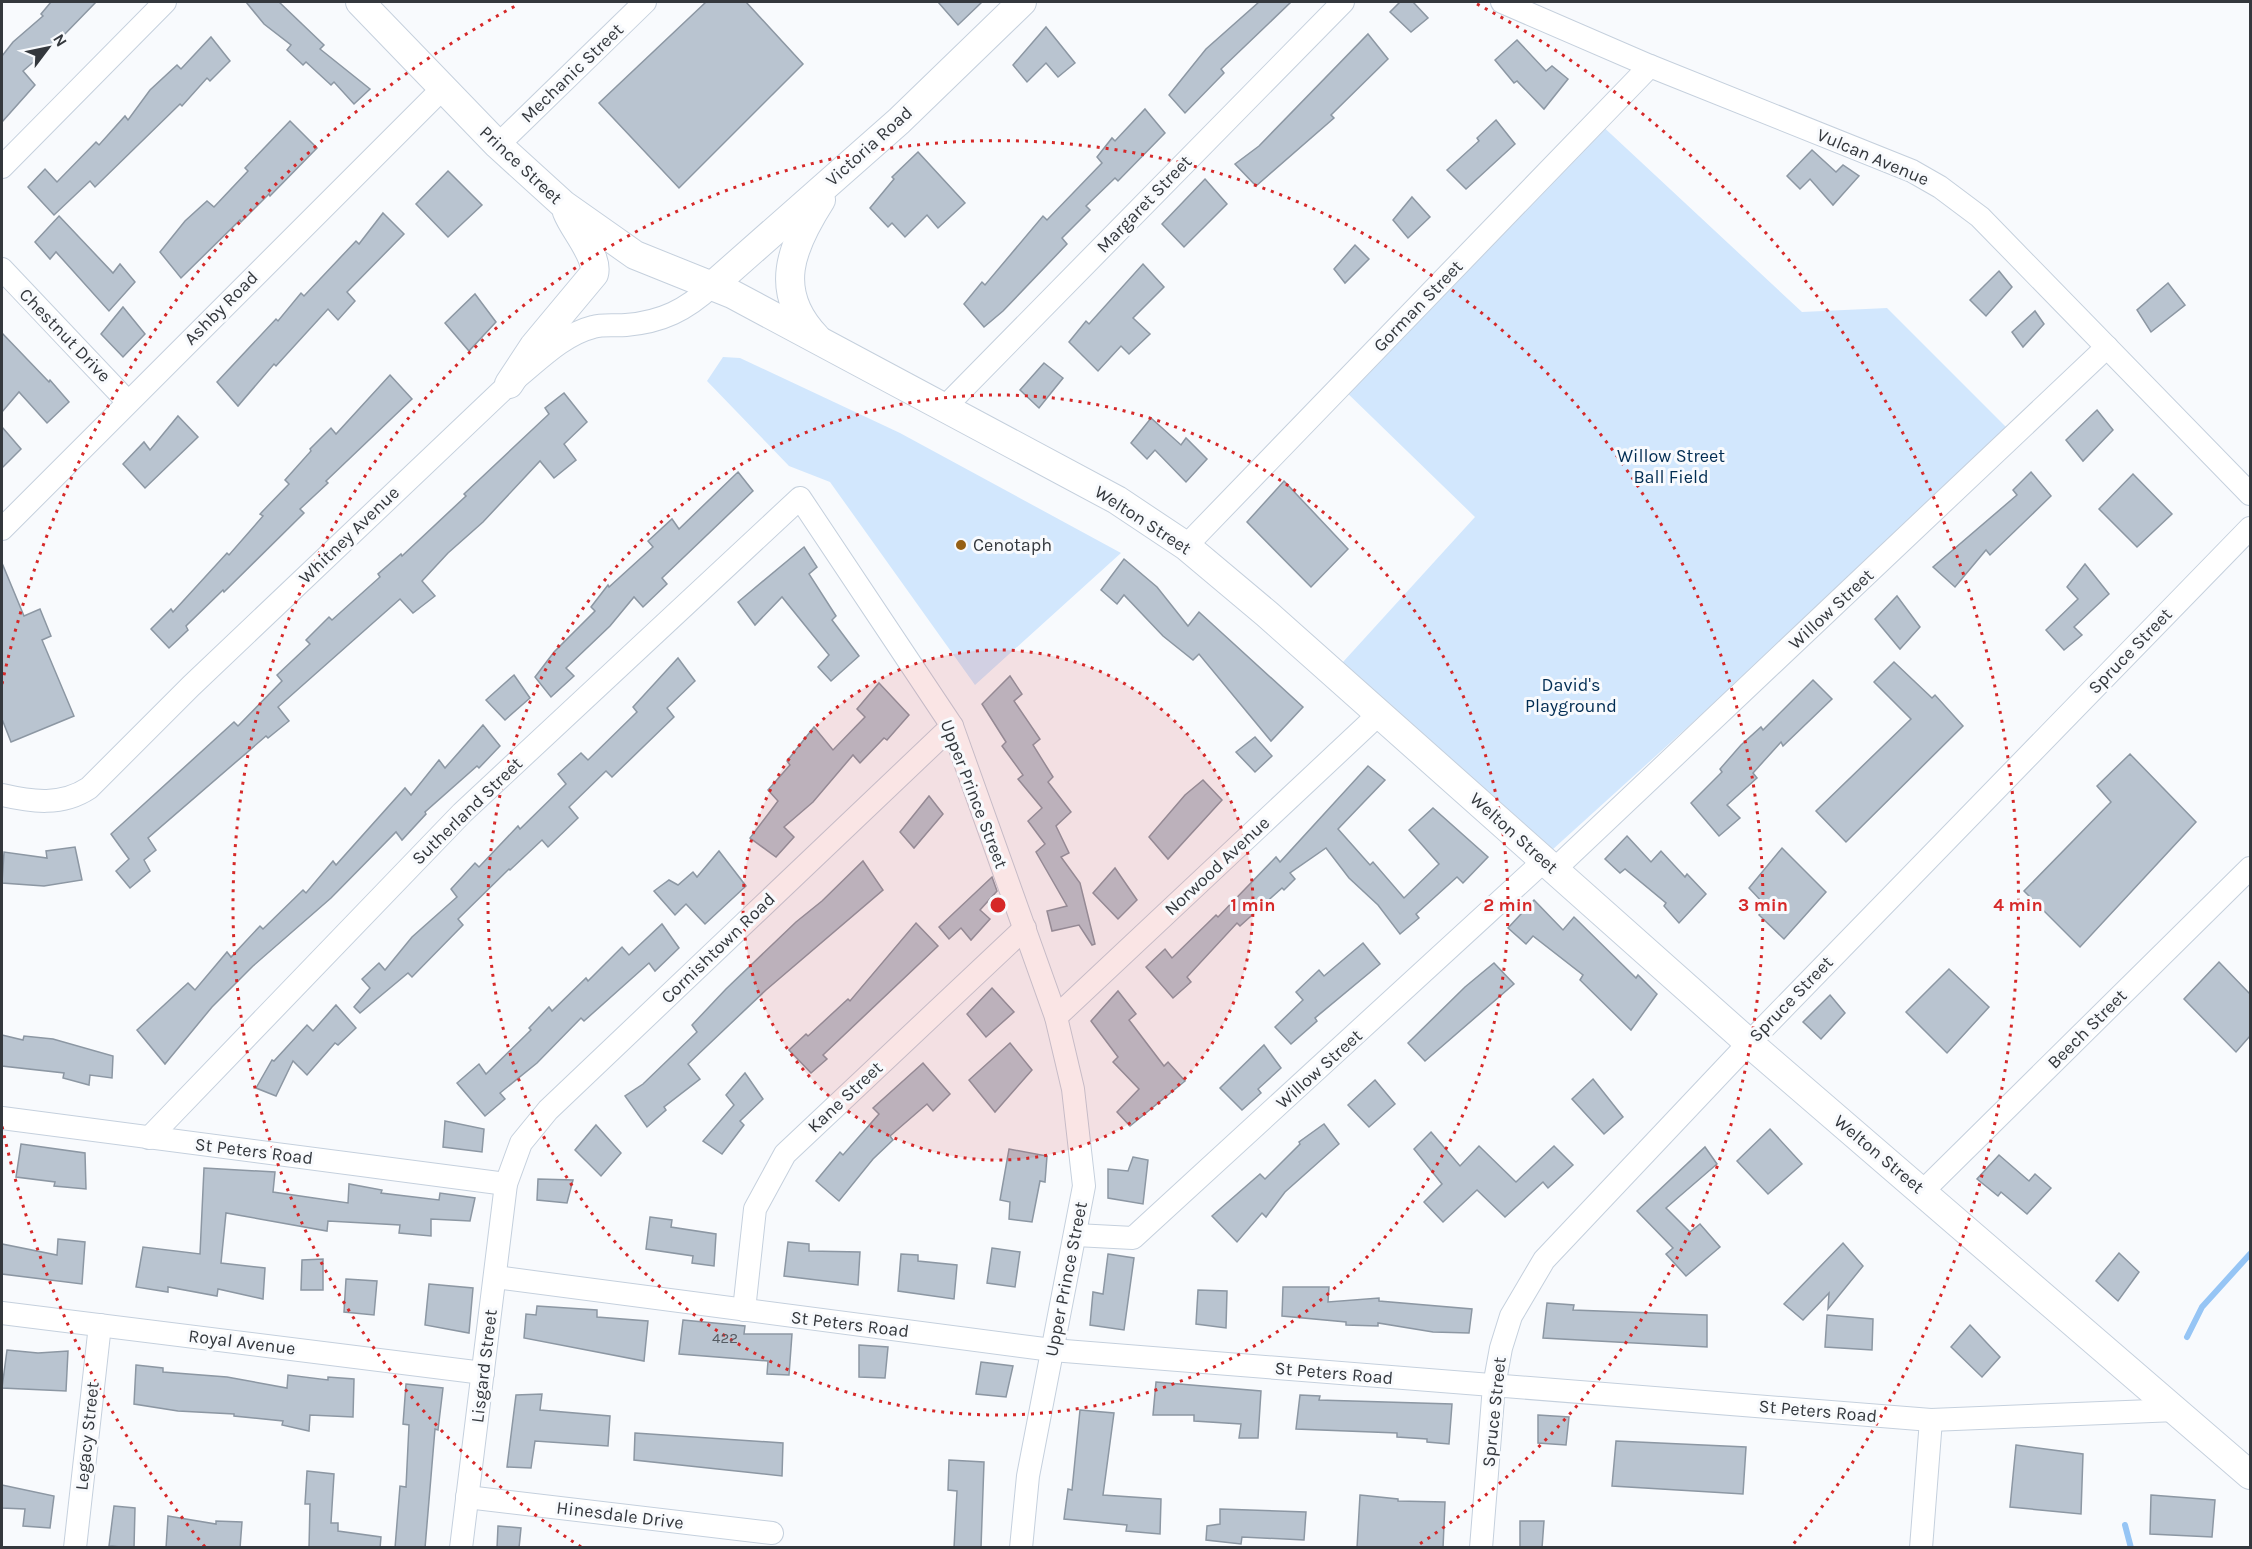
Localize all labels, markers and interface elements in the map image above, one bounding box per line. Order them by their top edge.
north arrow [18,18,78,78]
street label: Mechanic Street [516,18,628,127]
text: N [49,30,71,50]
street label: Victoria Road [821,101,917,191]
street label: Prince Street [475,121,567,209]
street label: Vulcan Avenue [1814,124,1932,190]
street label: Margaret Street [1092,150,1196,258]
street label: Gorman Street [1369,255,1467,357]
street label: Ashby Road [179,266,263,350]
street label: Chestnut Drive [15,283,115,387]
park label: Willow Street Ball Field [1617,445,1725,488]
street label: Welton Street [1090,481,1196,560]
street label: Whitney Avenue [294,482,404,588]
place label: Cenotaph [973,534,1052,556]
marker: Cenotaph [954,538,968,552]
street label: Willow Street [1784,564,1878,654]
street label: Spruce Street [2084,603,2177,699]
park label: David's Playground [1525,674,1617,717]
street label: Upper Prince Street [935,716,1013,872]
street label: Sutherland Street [407,752,527,869]
street label: Welton Street [1465,788,1563,878]
street label: Norwood Avenue [1160,812,1274,920]
street label: Cornishtown Road [656,888,780,1008]
text: 1 min [1230,894,1276,916]
text: 2 min [1483,894,1533,916]
text: 3 min [1738,894,1788,916]
text: 4 min [1993,894,2043,916]
centre of rings [988,895,1008,915]
street label: Spruce Street [1745,951,1838,1047]
street label: Beech Street [2043,984,2132,1073]
street label: Willow Street [1271,1025,1367,1113]
street label: Kane Street [803,1057,887,1137]
street label: Welton Street [1829,1110,1929,1198]
street label: St Peters Road [194,1133,314,1169]
street label: Upper Prince Street [1040,1199,1092,1359]
street label: St Peters Road [790,1306,910,1342]
street label: Lisgard Street [466,1308,502,1424]
street label: Royal Avenue [187,1325,297,1359]
house number: 422 [712,1329,738,1347]
street label: Spruce Street [1477,1355,1511,1468]
street label: St Peters Road [1274,1357,1394,1389]
street label: Legacy Street [70,1380,104,1491]
street label: St Peters Road [1758,1395,1878,1427]
street label: Hinesdale Drive [555,1496,685,1534]

